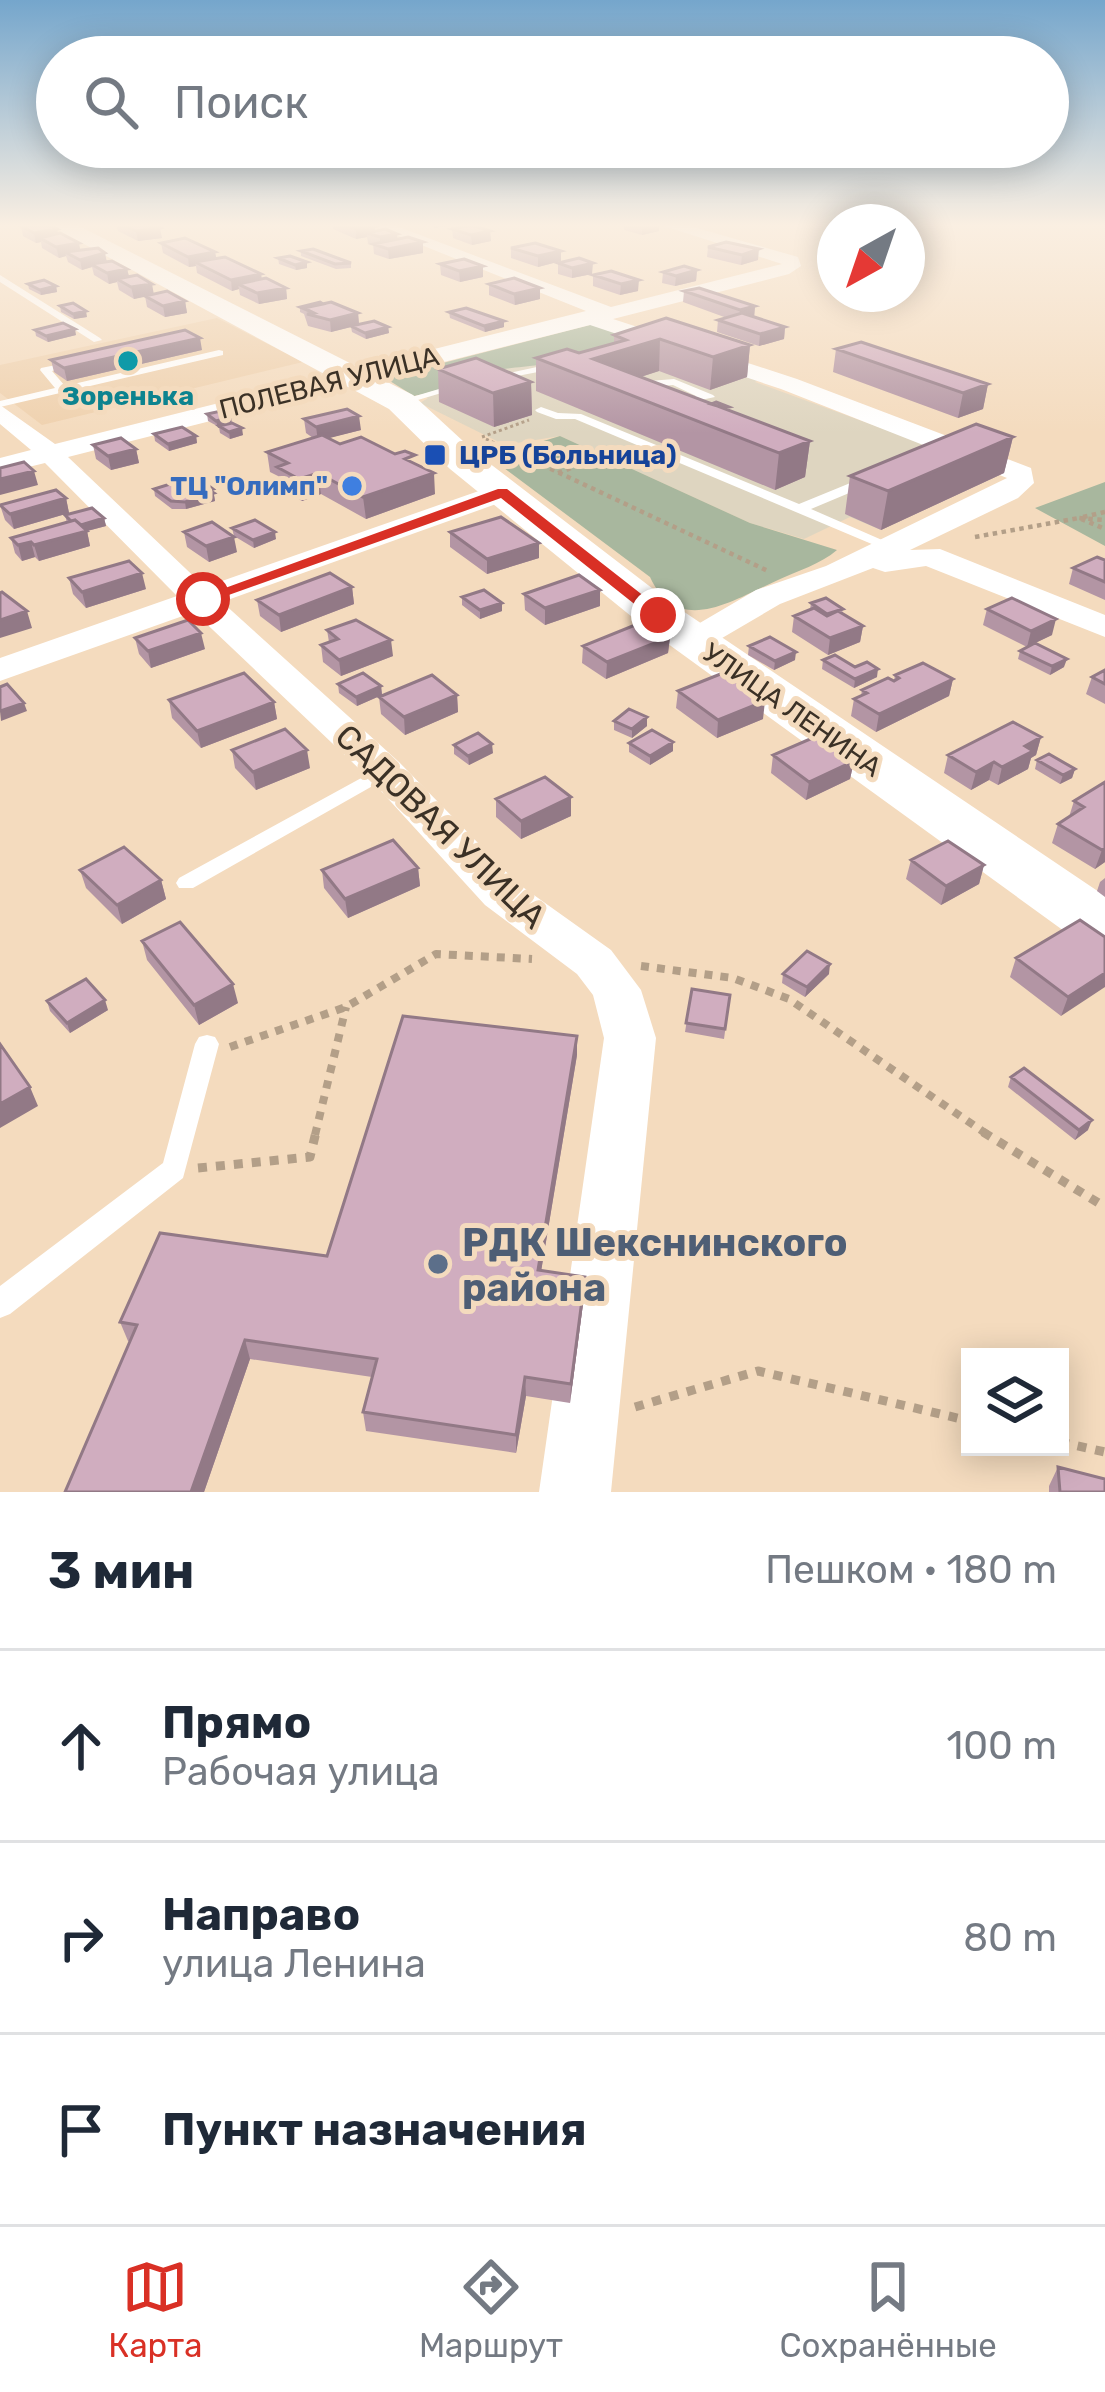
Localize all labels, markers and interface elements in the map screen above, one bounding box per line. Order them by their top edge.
search box [36,36,1069,168]
icon: search [78,69,144,135]
text: Поиск [174,76,308,129]
north arrow [817,204,925,312]
street label: ПОЛЕВАЯ УЛИЦА [216,340,442,426]
marker: Зоренька [115,348,141,374]
place label: Зоренька [62,380,194,412]
place label: ЦРБ (Больница) [459,439,677,471]
marker: ЦРБ (Больница) [422,442,448,468]
place label: ТЦ "Олимп" [170,470,328,502]
marker: ТЦ "Олимп" [339,473,365,499]
route start [176,572,230,626]
route end [631,588,685,642]
street label: УЛИЦА ЛЕНИНА [697,636,887,784]
street label: САДОВАЯ УЛИЦА [328,716,554,936]
place label: РДК Шекснинского района [462,1220,848,1311]
marker: РДК Шекснинского района [425,1251,451,1277]
map controls [961,1348,1069,1456]
button: layers [961,1348,1069,1456]
text: 3 мин [48,1540,194,1601]
text: Пешком · 180 m [765,1547,1057,1593]
text: Прямо [162,1696,311,1749]
icon: ahead [48,1713,114,1779]
text: 100 m [947,1723,1057,1769]
text: Рабочая улица [162,1749,440,1795]
text: Направо [162,1888,360,1941]
icon: right [48,1905,114,1971]
text: 80 m [963,1915,1057,1961]
text: улица Ленина [162,1941,426,1987]
icon: arrive [48,2097,114,2163]
text: Пункт назначения [162,2103,587,2156]
tab: Карта [108,2254,202,2365]
tab: Маршрут [419,2254,563,2365]
tab: Сохранённые [780,2254,997,2365]

